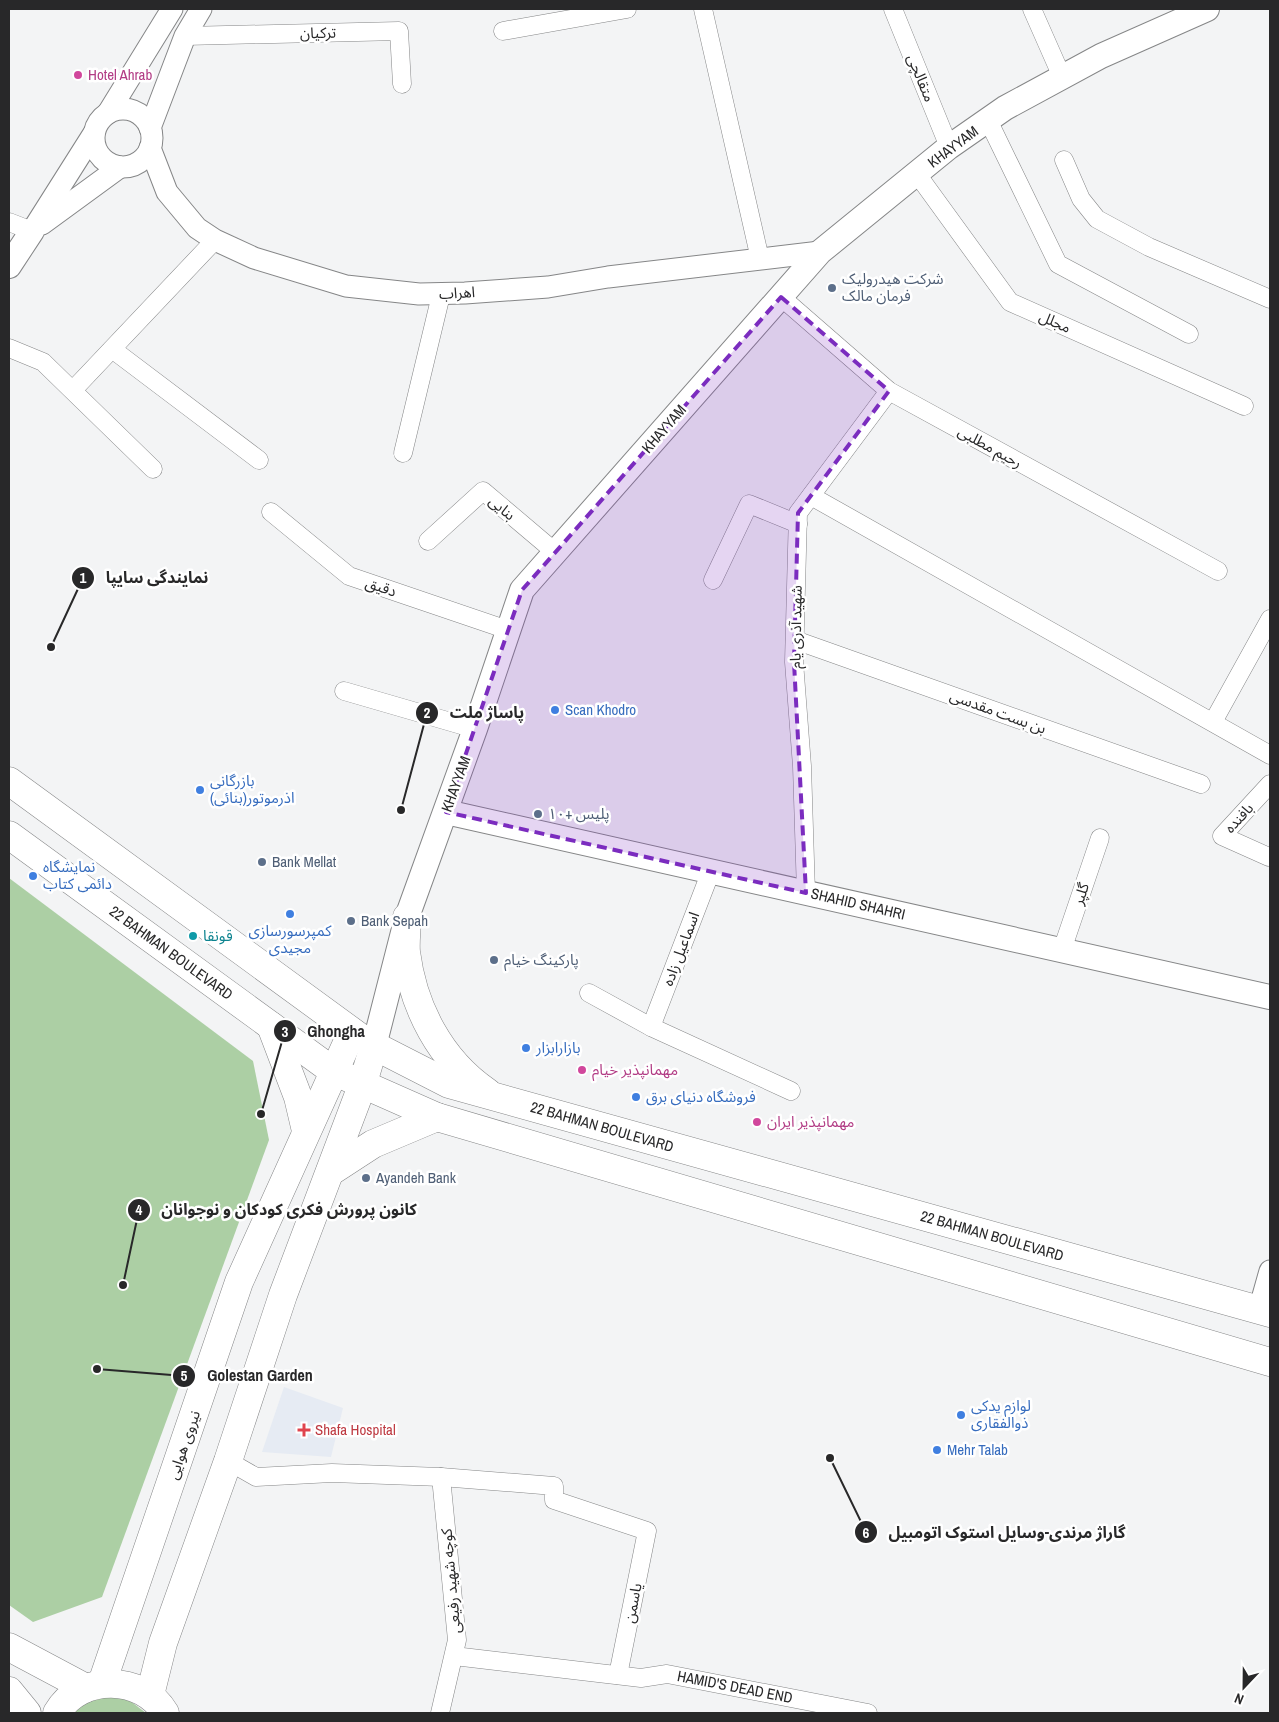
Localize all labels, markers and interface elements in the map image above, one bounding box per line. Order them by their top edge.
street label: ترکیان [300,22,336,43]
street label: متقالچی [902,51,941,105]
place label: Hotel Ahrab [88,64,152,85]
marker: Hotel Ahrab [72,69,84,81]
street label: KHAYYAM [923,121,982,173]
place label: شرکت هیدرولیک فرمان مالک [842,268,944,306]
street label: اهراب [438,281,476,304]
marker: شرکت هیدرولیک فرمان مالک [826,282,838,294]
street label: مجلل [1036,305,1074,338]
street label: KHAYYAM [637,400,691,458]
street label: رحیم مطلبی [954,420,1026,474]
street label: بنایی [484,490,520,525]
callout: نمایندگی سایپا [71,562,218,593]
text: نمایندگی سایپا [106,566,208,588]
text: 1 [80,567,87,588]
street label: دقیق [363,571,400,602]
street label: شهید آذری یام [784,585,808,669]
street label: بن بست مقدسی [947,684,1049,739]
callout: پاساژ ملت [415,697,534,728]
place label: Scan Khodro [565,699,636,720]
text: پاساژ ملت [450,701,524,723]
text: 2 [424,702,431,723]
marker: Scan Khodro [549,704,561,716]
street label: KHAYYAM [436,753,475,815]
place label: بازرگانی اذرموتور(بنائی) [210,770,294,808]
marker: بازرگانی اذرموتور(بنائی) [194,784,206,796]
street label: بافنده [1219,798,1258,837]
place label: پلیس +۱۰ [548,803,609,824]
marker: پلیس +۱۰ [532,808,544,820]
place label: Bank Mellat [272,851,337,872]
place label: نمایشگاه دائمی کتاب [43,856,112,894]
marker: Bank Mellat [256,856,268,868]
marker: نمایشگاه دائمی کتاب [27,870,39,882]
street label: گلپر [1067,879,1094,909]
street label: SHAHID SHAHRI [809,882,907,925]
street label: 22 BAHMAN BOULEVARD [105,901,237,1005]
marker: کمپرسورسازی مجیدی [284,908,296,920]
street label: اسماعیل زاده [657,909,704,989]
place label: Bank Sepah [361,910,428,931]
marker: Bank Sepah [345,915,357,927]
place label: کمپرسورسازی مجیدی [249,920,332,958]
place label: قونقا [203,925,233,946]
marker: قونقا [187,930,199,942]
place label: پارکینگ خیام [504,949,579,971]
marker: پارکینگ خیام [488,954,500,966]
callout: Ghongha [273,1016,375,1047]
text: Ghongha [307,1020,365,1042]
text: 3 [282,1021,289,1042]
place label: بازارابزار [535,1037,580,1058]
marker: بازارابزار [520,1042,532,1054]
place label: مهمانپذیر خیام [592,1059,678,1081]
marker: مهمانپذیر خیام [576,1064,588,1076]
place label: فروشگاه دنیای برق [646,1086,756,1107]
marker: فروشگاه دنیای برق [630,1091,642,1103]
street label: 22 BAHMAN BOULEVARD [528,1096,676,1157]
place label: مهمانپذیر ایران [767,1111,854,1132]
marker: مهمانپذیر ایران [751,1116,763,1128]
place label: Ayandeh Bank [375,1167,457,1188]
marker: Ayandeh Bank [360,1172,372,1184]
callout: کانون پرورش فکری کودکان و نوجوانان [126,1194,427,1225]
text: کانون پرورش فکری کودکان و نوجوانان [161,1198,418,1220]
text: 4 [136,1199,143,1220]
street label: 22 BAHMAN BOULEVARD [918,1205,1066,1266]
callout: Golestan Garden [172,1360,323,1391]
text: Golestan Garden [207,1364,313,1386]
text: 5 [181,1365,188,1386]
place label: لوازم یدکی ذوالفقاری [971,1395,1031,1433]
street label: نیروی هوایی [162,1407,205,1482]
marker: لوازم یدکی ذوالفقاری [955,1409,967,1421]
place label: Shafa Hospital [315,1419,396,1440]
marker: Shafa Hospital [297,1423,311,1437]
place label: Mehr Talab [947,1439,1008,1460]
marker: Mehr Talab [931,1444,943,1456]
callout: گاراژ مرندی-وسایل استوک اتومبیل [854,1517,1136,1548]
text: گاراژ مرندی-وسایل استوک اتومبیل [889,1521,1126,1543]
text: 6 [863,1522,870,1543]
street label: کوچه شهید رفیعی [435,1527,466,1634]
street label: یاسمن [618,1581,647,1625]
north arrow [1219,1662,1269,1712]
street label: HAMID'S DEAD END [676,1665,795,1708]
text: N [1232,1689,1246,1709]

